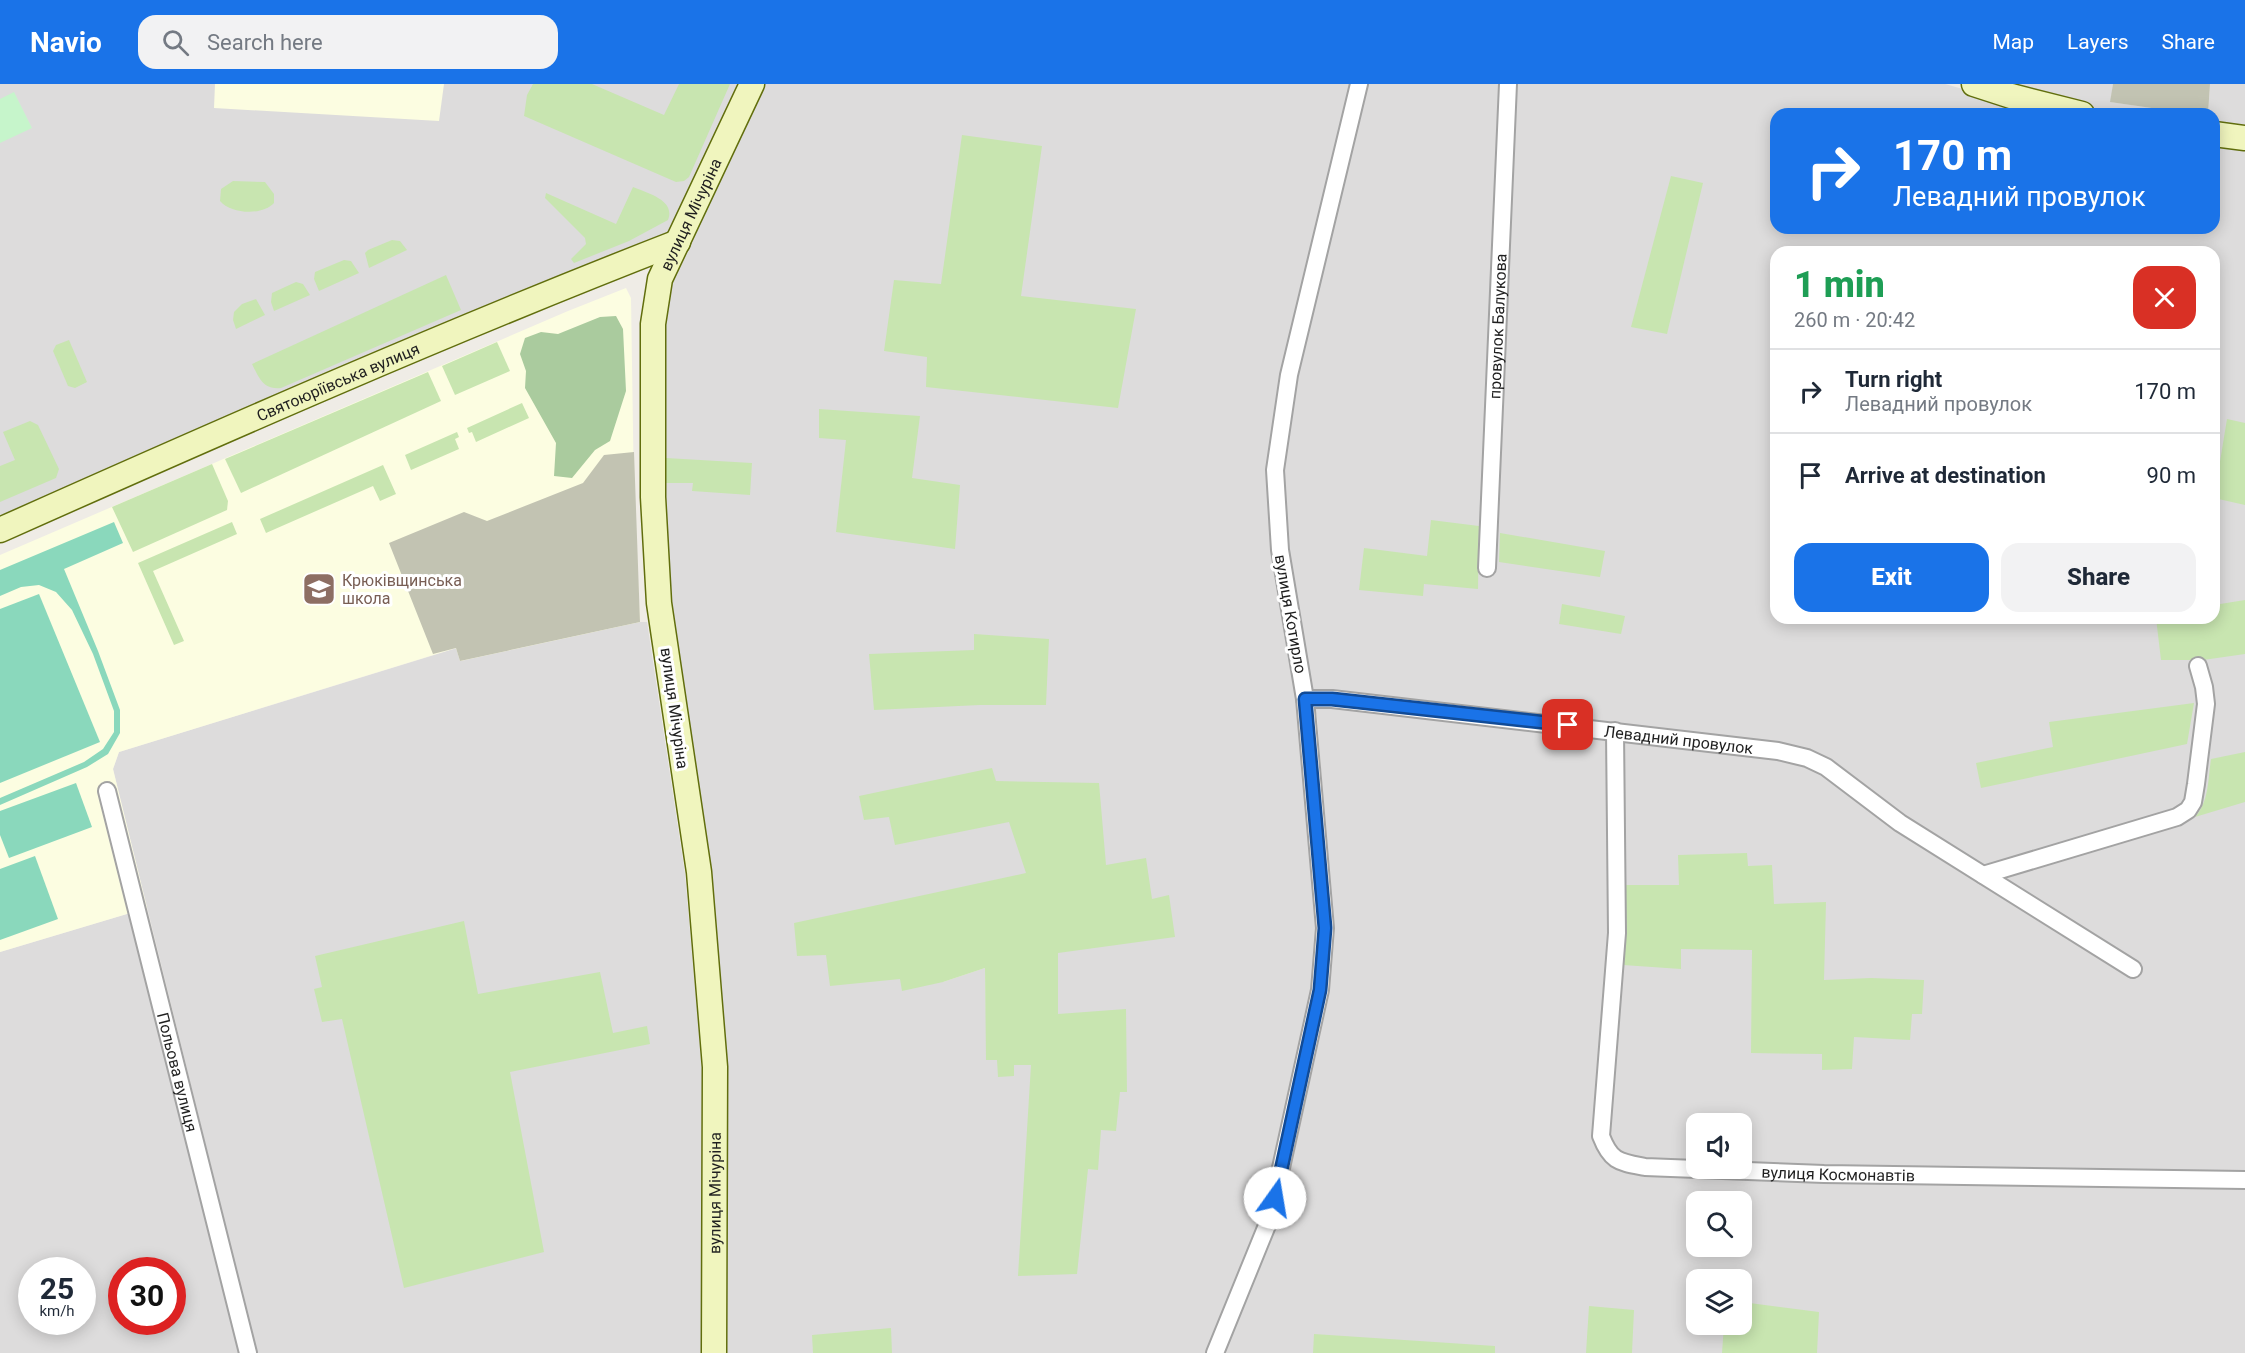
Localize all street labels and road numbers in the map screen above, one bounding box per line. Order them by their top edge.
street label: вулиця Мічуріна [656,155,726,274]
street label: провулок Балукова [1485,253,1511,399]
street label: Святоюріївська вулиця [254,339,422,426]
street label: вулиця Котирло [1271,553,1310,675]
street label: вулиця Мічуріна [657,646,692,770]
street label: Левадний провулок [1603,722,1754,758]
street label: Польова вулиця [153,1011,201,1134]
street label: вулиця Мічуріна [705,1132,725,1254]
street label: вулиця Космонавтів [1761,1163,1915,1185]

